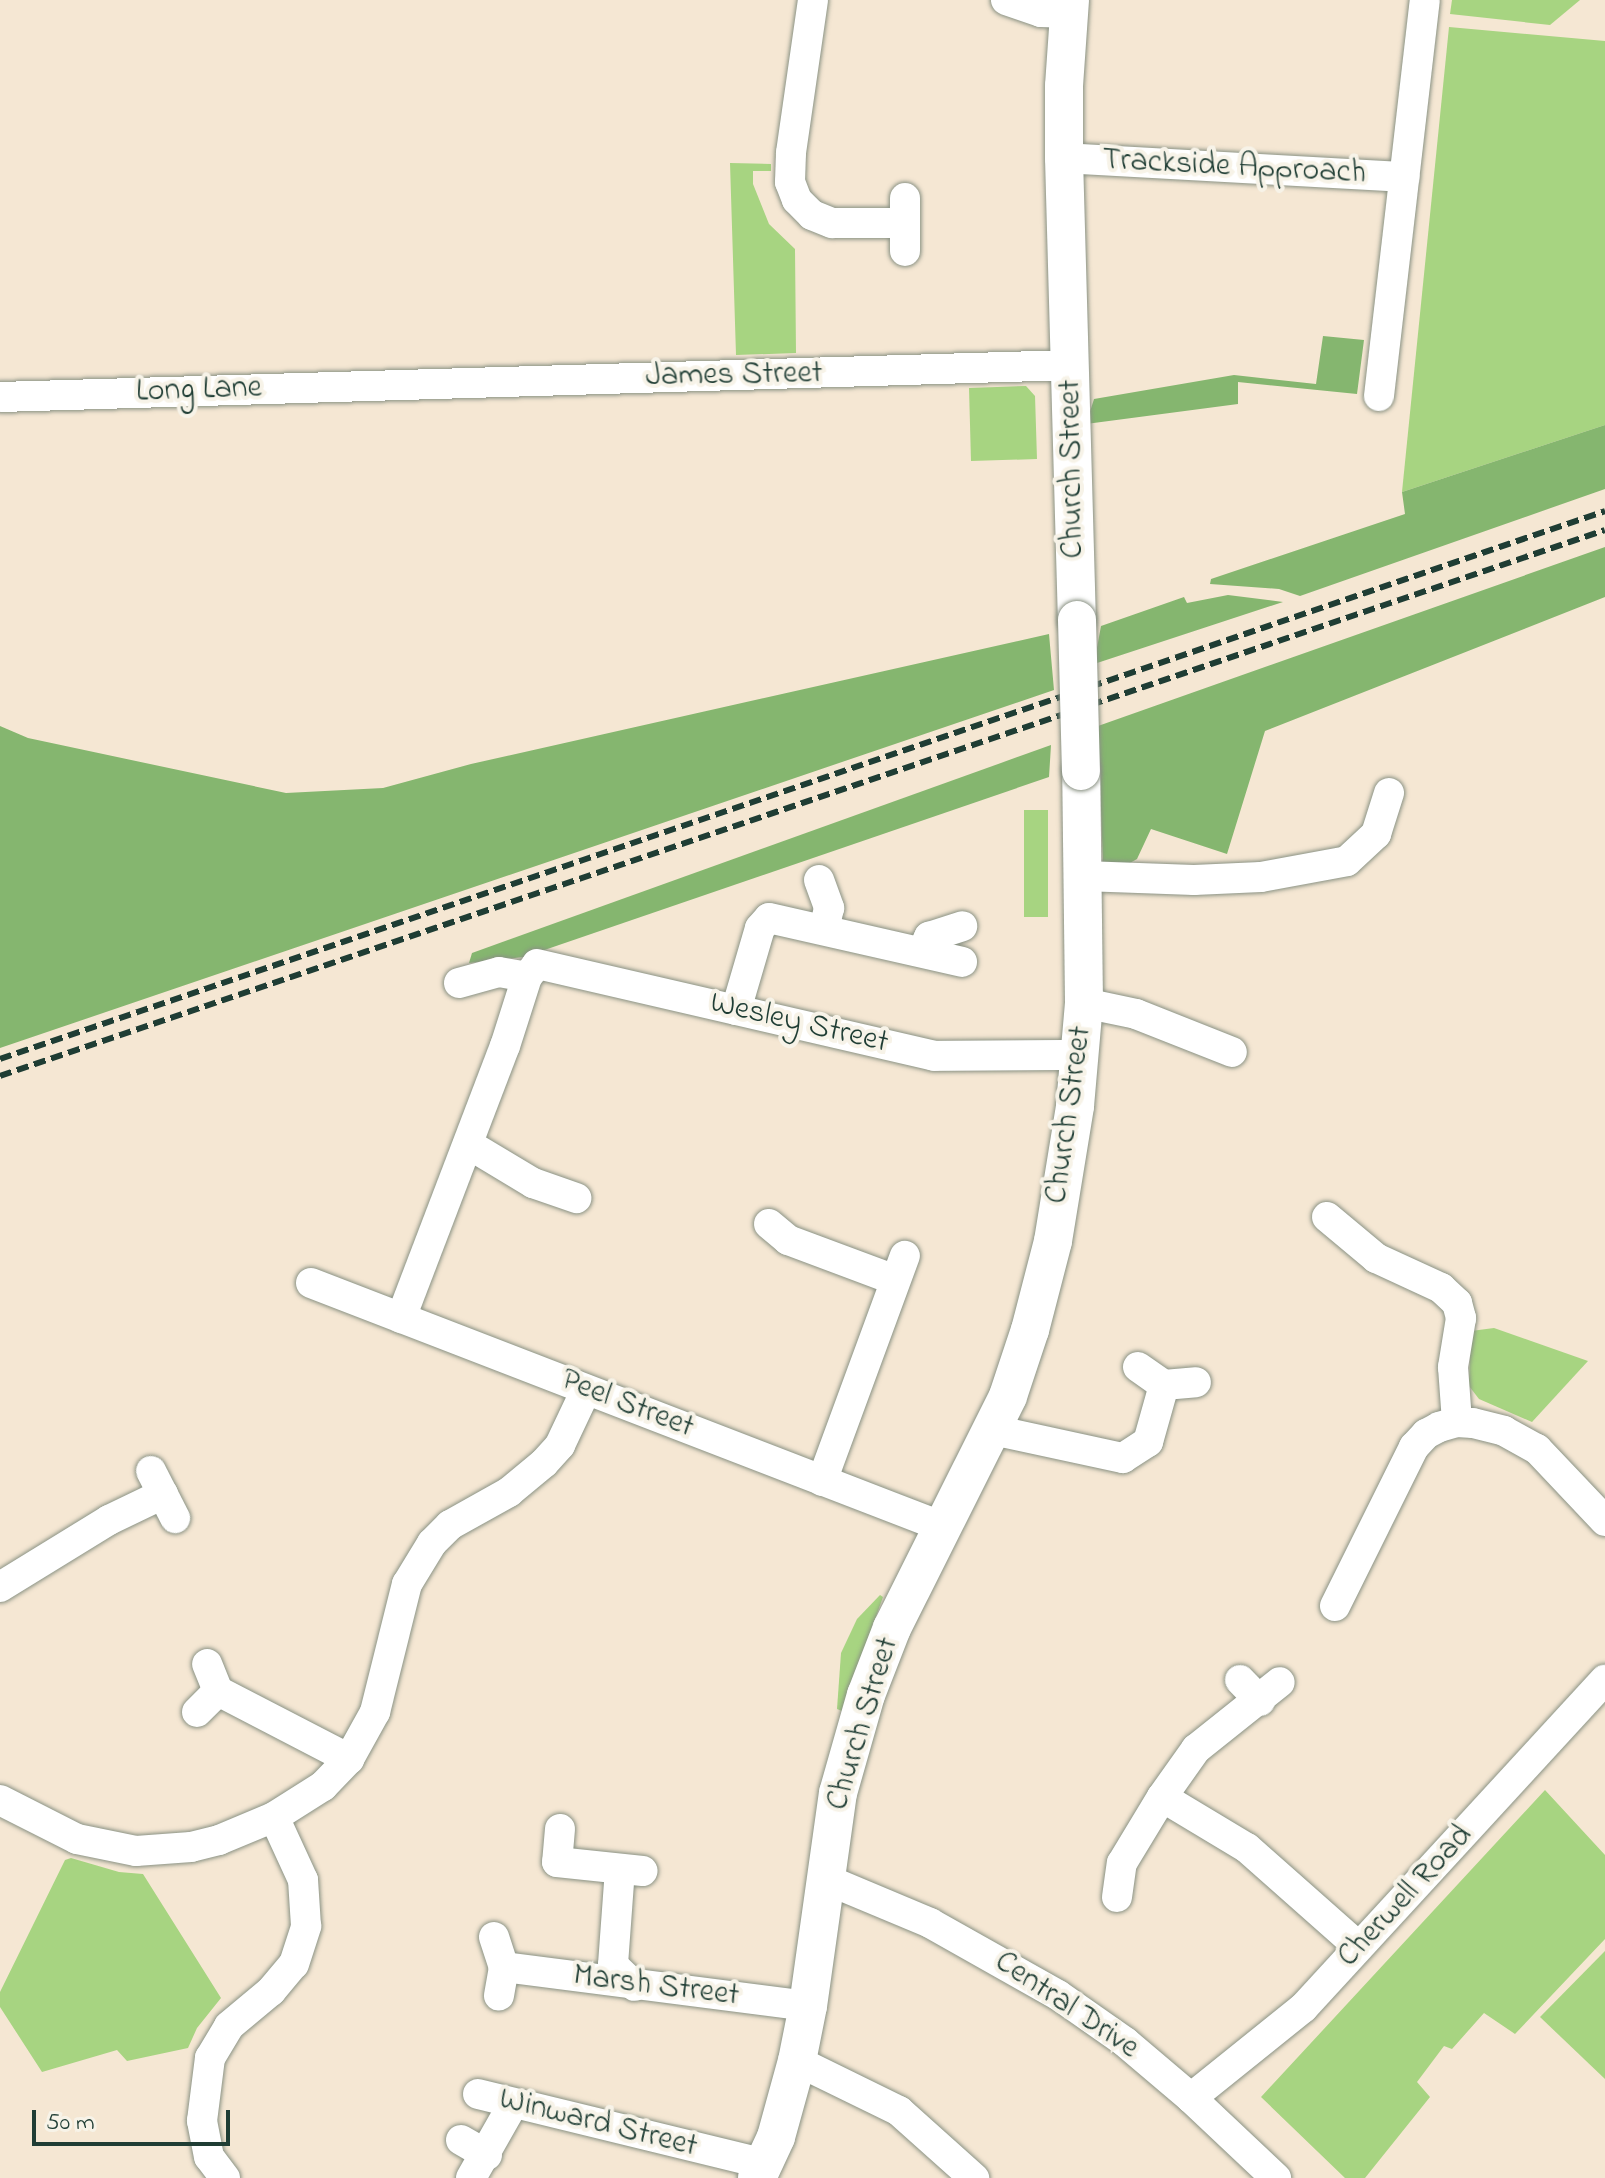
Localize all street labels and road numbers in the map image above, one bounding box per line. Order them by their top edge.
street label: Trackside Approach [1101,142,1367,194]
street label: James Street [645,355,823,397]
street label: Long Lane [135,370,263,412]
street label: Church Street [1052,379,1094,559]
street label: Wesley Street [706,985,892,1063]
street label: Church Street [1039,1024,1101,1206]
street label: Peel Street [555,1362,699,1448]
street label: Church Street [819,1633,909,1815]
street label: Cherwell Road [1330,1818,1482,1976]
street label: Central Drive [987,1944,1145,2068]
street label: Marsh Street [571,1958,741,2016]
street label: Winward Street [495,2081,701,2167]

